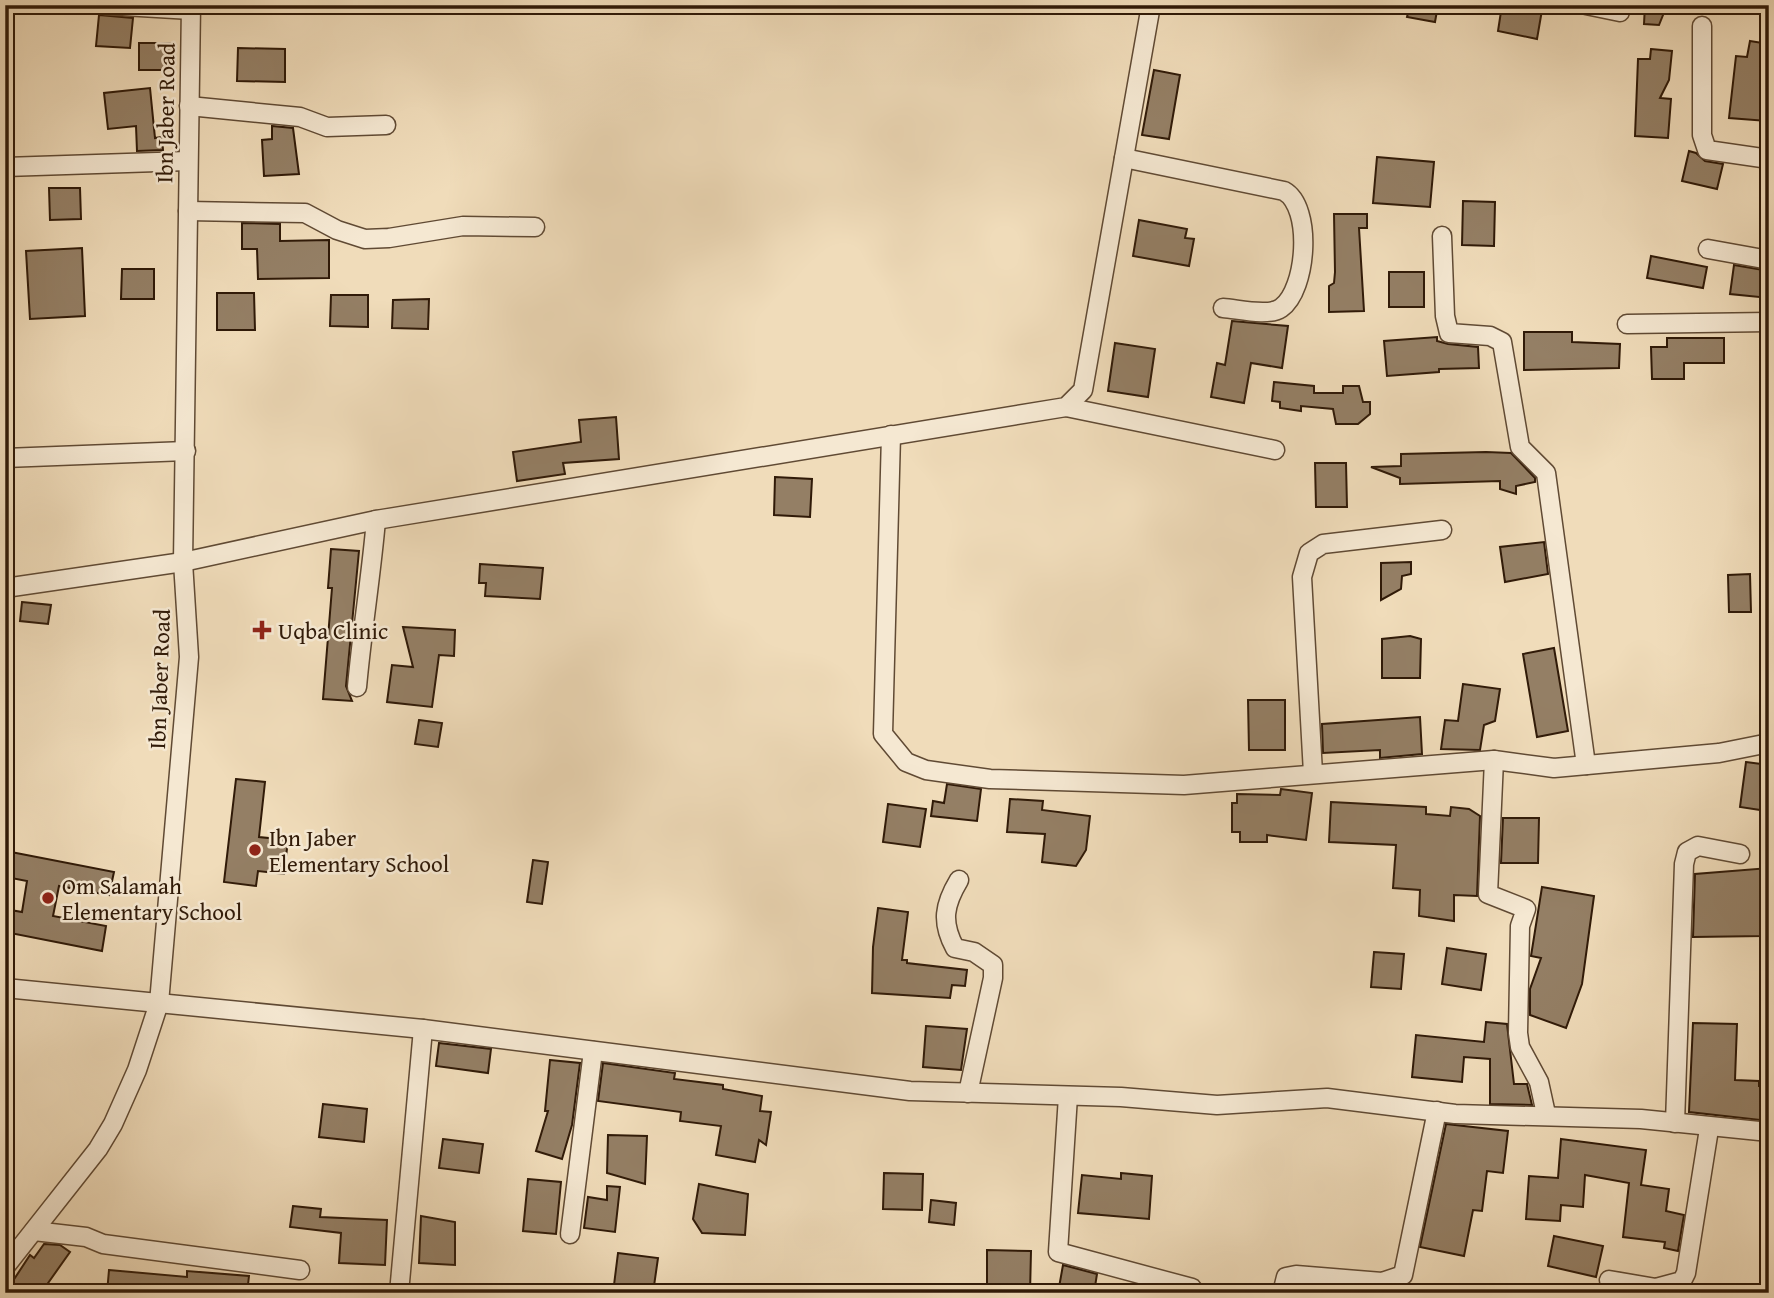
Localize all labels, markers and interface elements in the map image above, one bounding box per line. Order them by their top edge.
street label: Ibn Jaber Road [147,42,183,183]
street label: Ibn Jaber Road [140,608,178,750]
place label: Uqba Clinic [278,614,388,647]
marker: Uqba Clinic [252,620,272,640]
place label: Ibn Jaber Elementary School [269,821,449,880]
marker: Ibn Jaber Elementary School [247,842,263,858]
place label: Om Salamah Elementary School [62,869,242,928]
marker: Om Salamah Elementary School [40,890,56,906]

